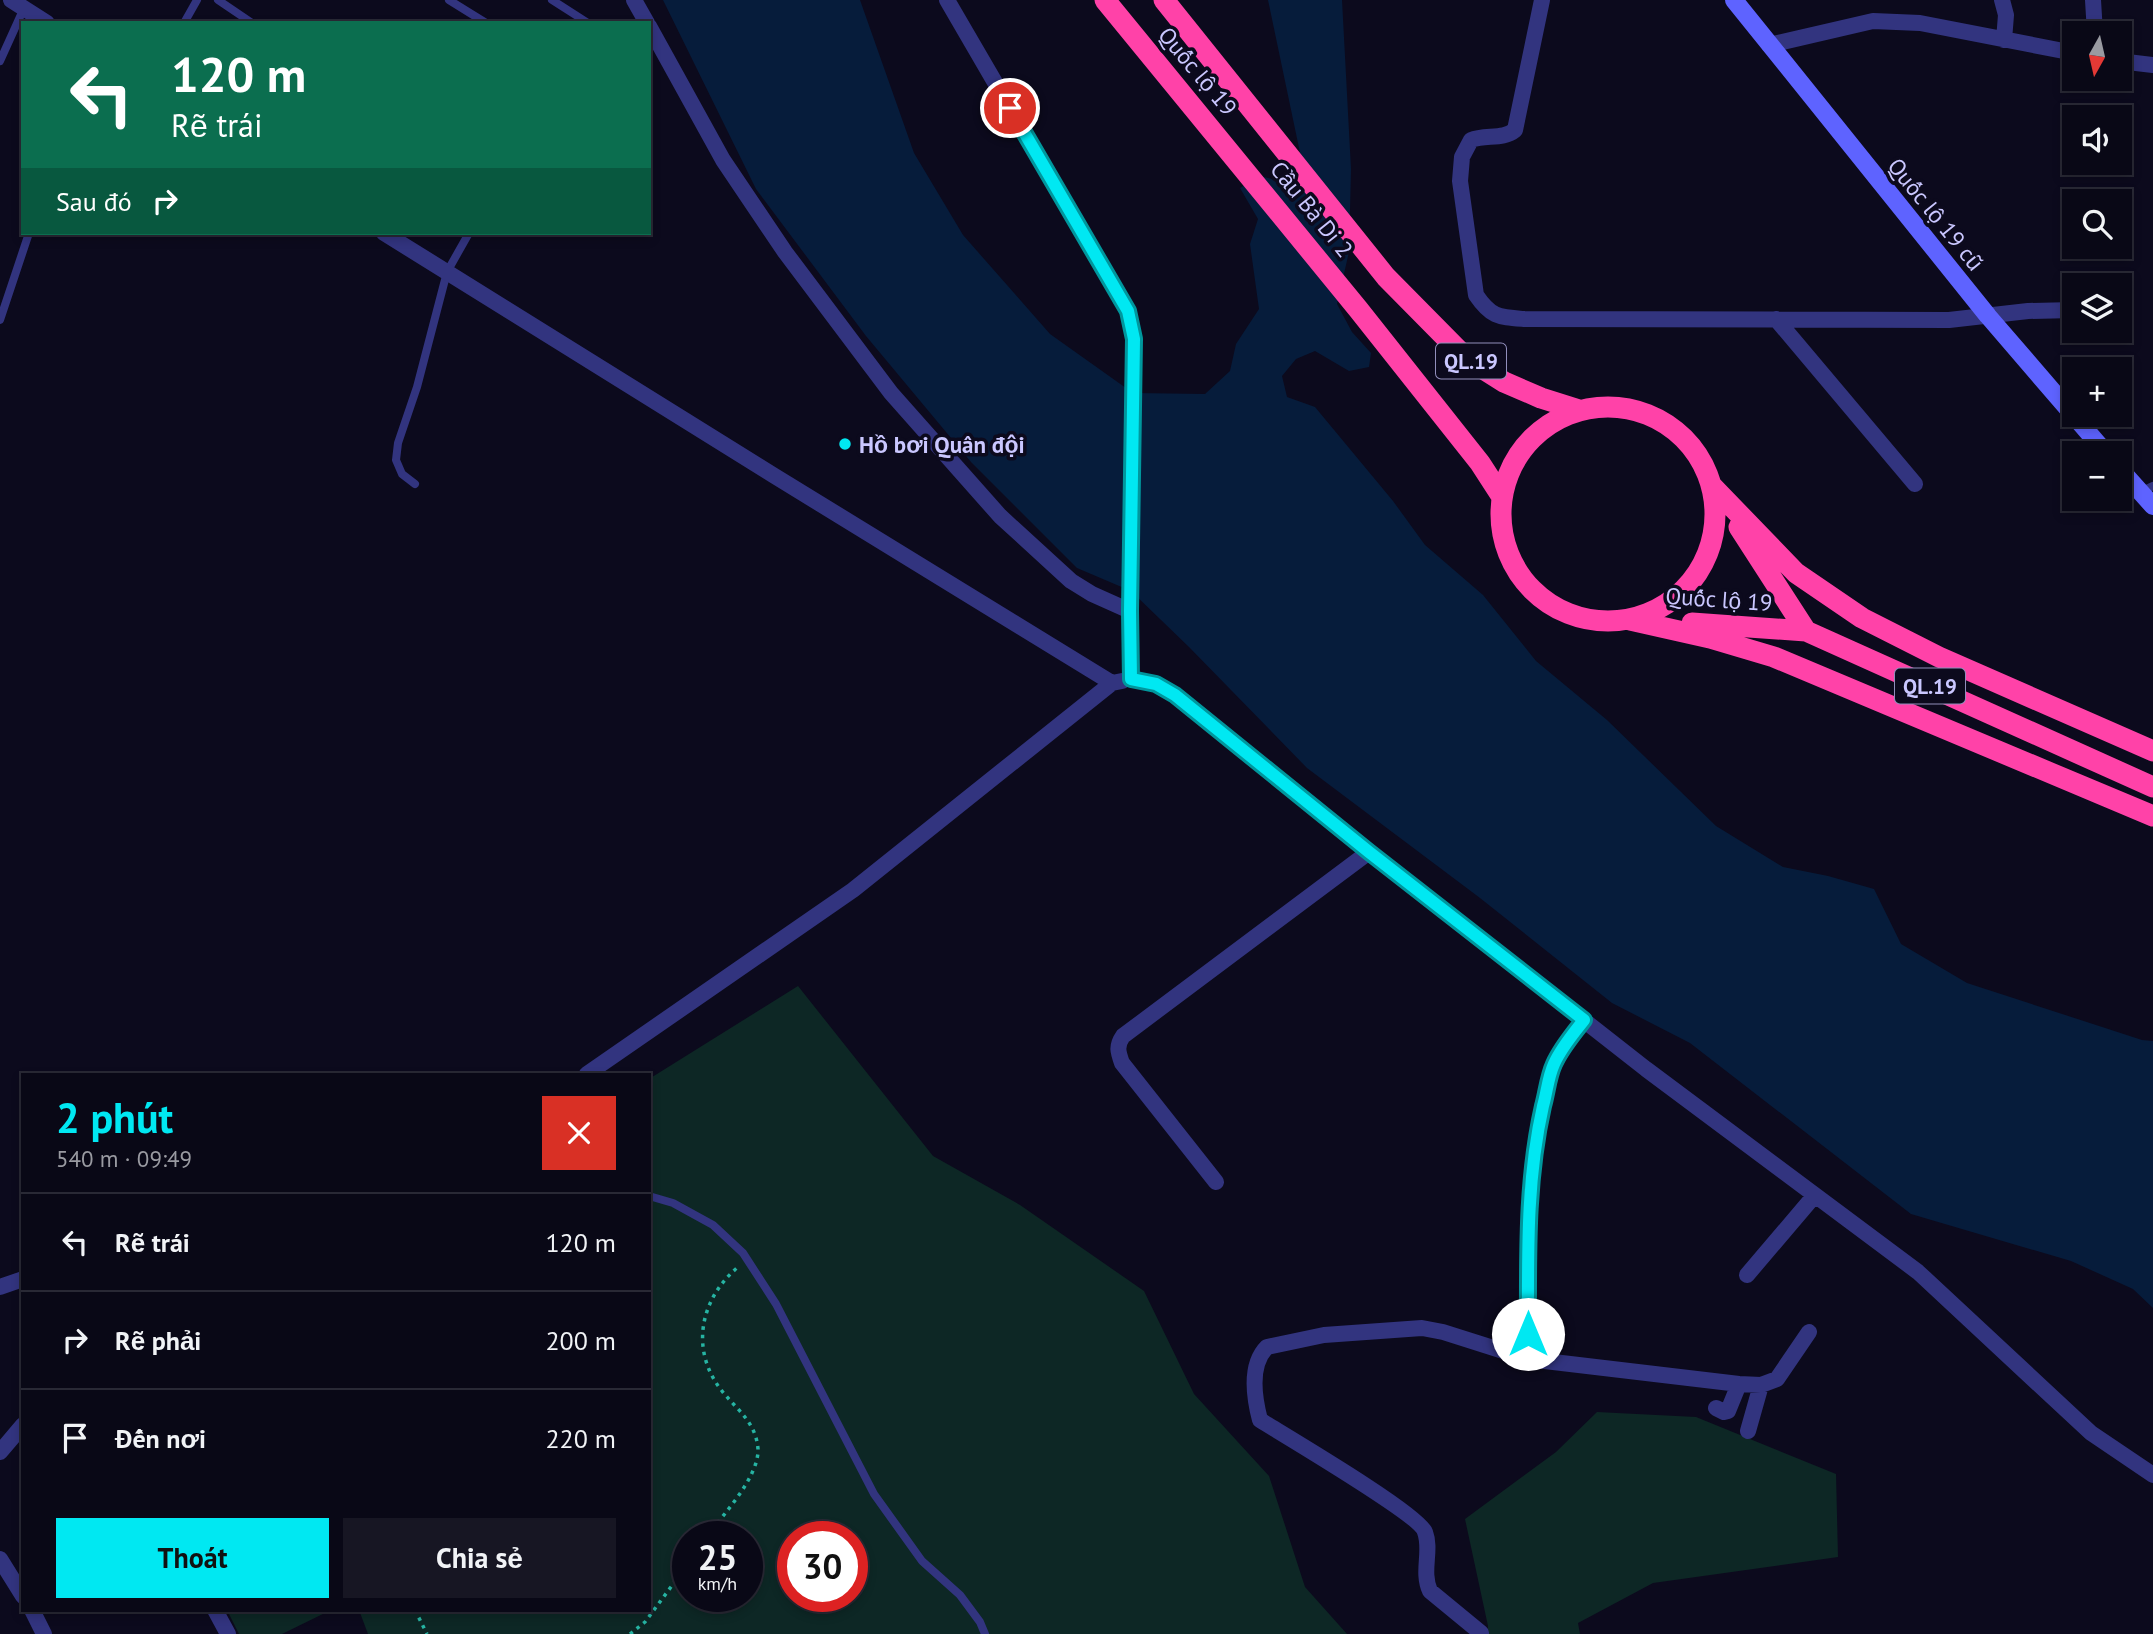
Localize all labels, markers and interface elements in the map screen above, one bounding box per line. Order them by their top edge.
street label: Quốc lộ 19 [1152,21,1244,121]
north arrow [2062,21,2132,91]
map controls [2062,21,2132,511]
text: 120 m [171,42,306,106]
icon: left [56,49,147,140]
pin [980,78,1040,138]
icon: arrive [991,89,1029,127]
text: Rẽ trái [171,104,263,146]
button: sound [2062,105,2132,175]
street label: Quốc lộ 19 cũ [1882,152,1990,276]
street label: Cầu Bà Di 2 [1264,155,1360,263]
icon: right [146,182,184,220]
text: Sau đó [56,185,132,218]
button: search [2062,189,2132,259]
button: layers [2062,273,2132,343]
road number: QL.19 [1436,344,1506,378]
button: + [2062,357,2132,427]
place label: Hồ bơi Quân đội [859,430,1025,459]
marker: Hồ bơi Quân đội [837,436,853,452]
button: − [2062,441,2132,511]
street label: Quốc lộ 19 [1665,581,1773,617]
road number: QL.19 [1895,668,1965,704]
text: 2 phút [56,1090,173,1145]
button: close [542,1096,616,1170]
text: 540 m · 09:49 [56,1144,192,1173]
icon: left [56,1223,94,1261]
text: Rẽ trái [115,1226,190,1259]
text: 120 m [545,1226,616,1259]
position arrow [1491,1297,1565,1371]
icon: right [56,1321,94,1359]
text: Rẽ phải [115,1324,201,1357]
text: 200 m [545,1324,616,1357]
icon: arrive [56,1419,94,1457]
text: Đến nơi [115,1422,206,1455]
text: 220 m [545,1422,616,1455]
button: Thoát [56,1518,329,1598]
button: Chia sẻ [343,1518,616,1598]
speed limit sign: 30 [777,1521,868,1612]
text: 25 [698,1534,737,1580]
text: km/h [698,1572,737,1595]

